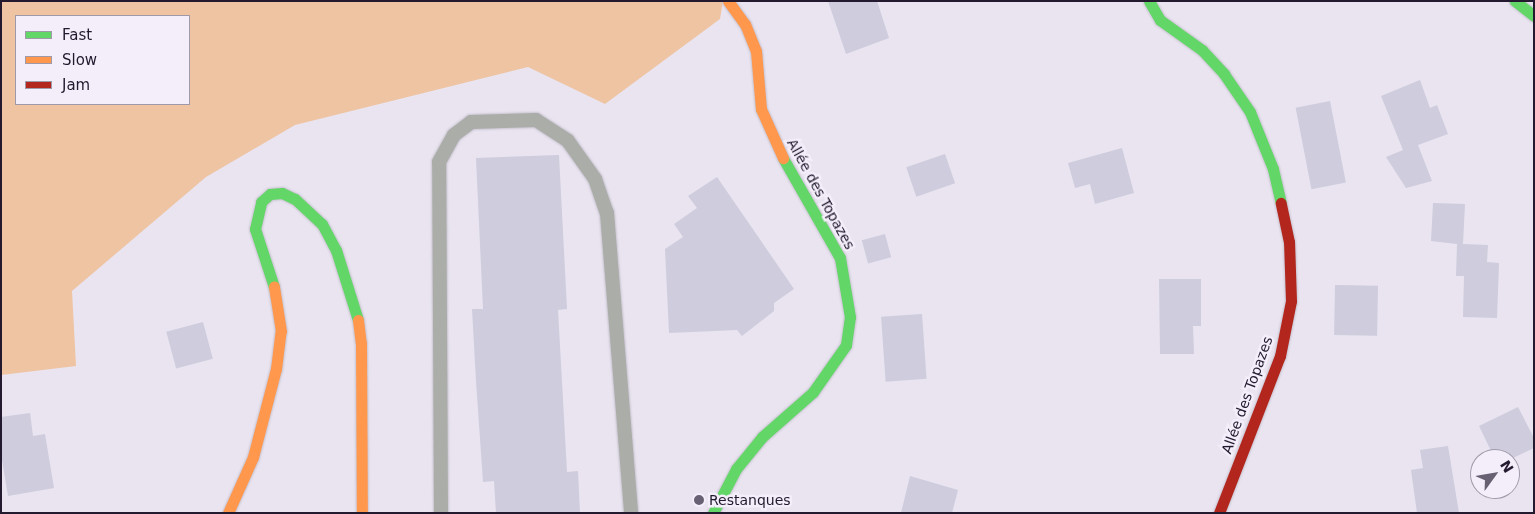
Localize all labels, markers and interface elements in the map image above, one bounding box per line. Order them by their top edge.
legend [15,15,190,105]
text: Fast [62,26,92,44]
text: Slow [62,51,97,69]
text: Jam [62,76,90,94]
street label: Allée des Topazes [784,136,858,252]
street label: Allée des Topazes [1218,334,1276,456]
north arrow [1470,449,1520,499]
text: N [1497,457,1517,476]
place label: Restanques [709,492,791,508]
marker: Restanques [693,494,705,506]

